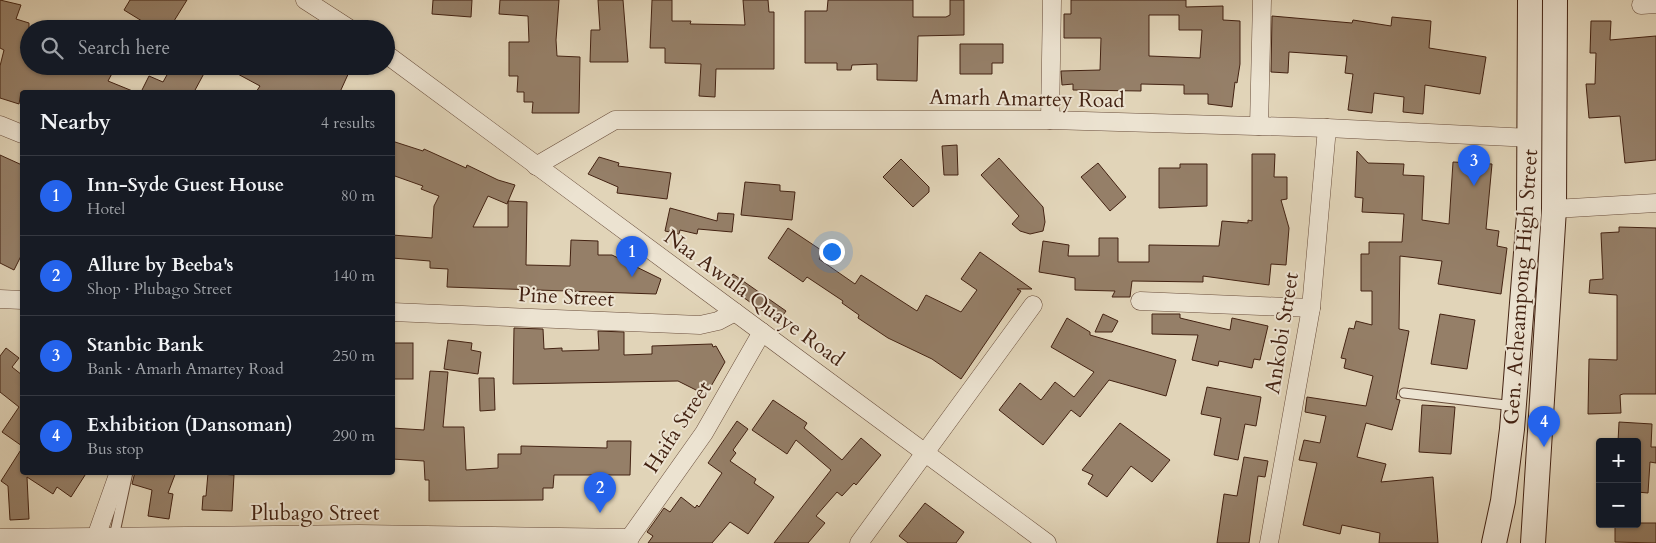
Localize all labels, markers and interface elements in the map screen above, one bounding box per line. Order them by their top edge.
search box [20,20,395,75]
icon: search [38,34,66,62]
text: Search here [78,35,170,61]
street label: Amarh Amartey Road [929,83,1125,115]
text: Nearby [40,108,111,137]
text: 4 results [321,112,375,134]
pin: 3 [1458,145,1490,186]
street label: Gen. Acheampong High Street [1497,148,1545,426]
text: Inn-Syde Guest House [87,172,284,198]
text: 1 [52,185,60,207]
text: 80 m [341,185,375,207]
text: Hotel [87,198,125,220]
street label: Naa Awula Quaye Road [658,223,850,373]
pin: 1 [616,236,648,277]
your location [819,239,845,265]
text: Allure by Beeba's [87,252,234,278]
text: 2 [52,265,60,287]
text: 140 m [333,265,375,287]
street label: Ankobi Street [1258,270,1306,396]
text: Shop · Plubago Street [87,278,232,300]
street label: Pine Street [517,280,615,314]
text: Stanbic Bank [87,332,204,358]
text: 3 [52,345,60,367]
text: 250 m [333,345,375,367]
text: Bank · Amarh Amartey Road [87,358,284,380]
street label: Haifa Street [637,375,719,479]
pin: 4 [1528,406,1560,447]
text: Exhibition (Dansoman) [87,412,293,438]
text: 4 [52,425,60,447]
text: 290 m [333,425,375,447]
text: Bus stop [87,438,144,460]
map controls [1596,438,1641,528]
button: + [1596,438,1641,483]
pin: 2 [584,472,616,513]
button: − [1596,483,1641,528]
street label: Plubago Street [251,499,380,528]

